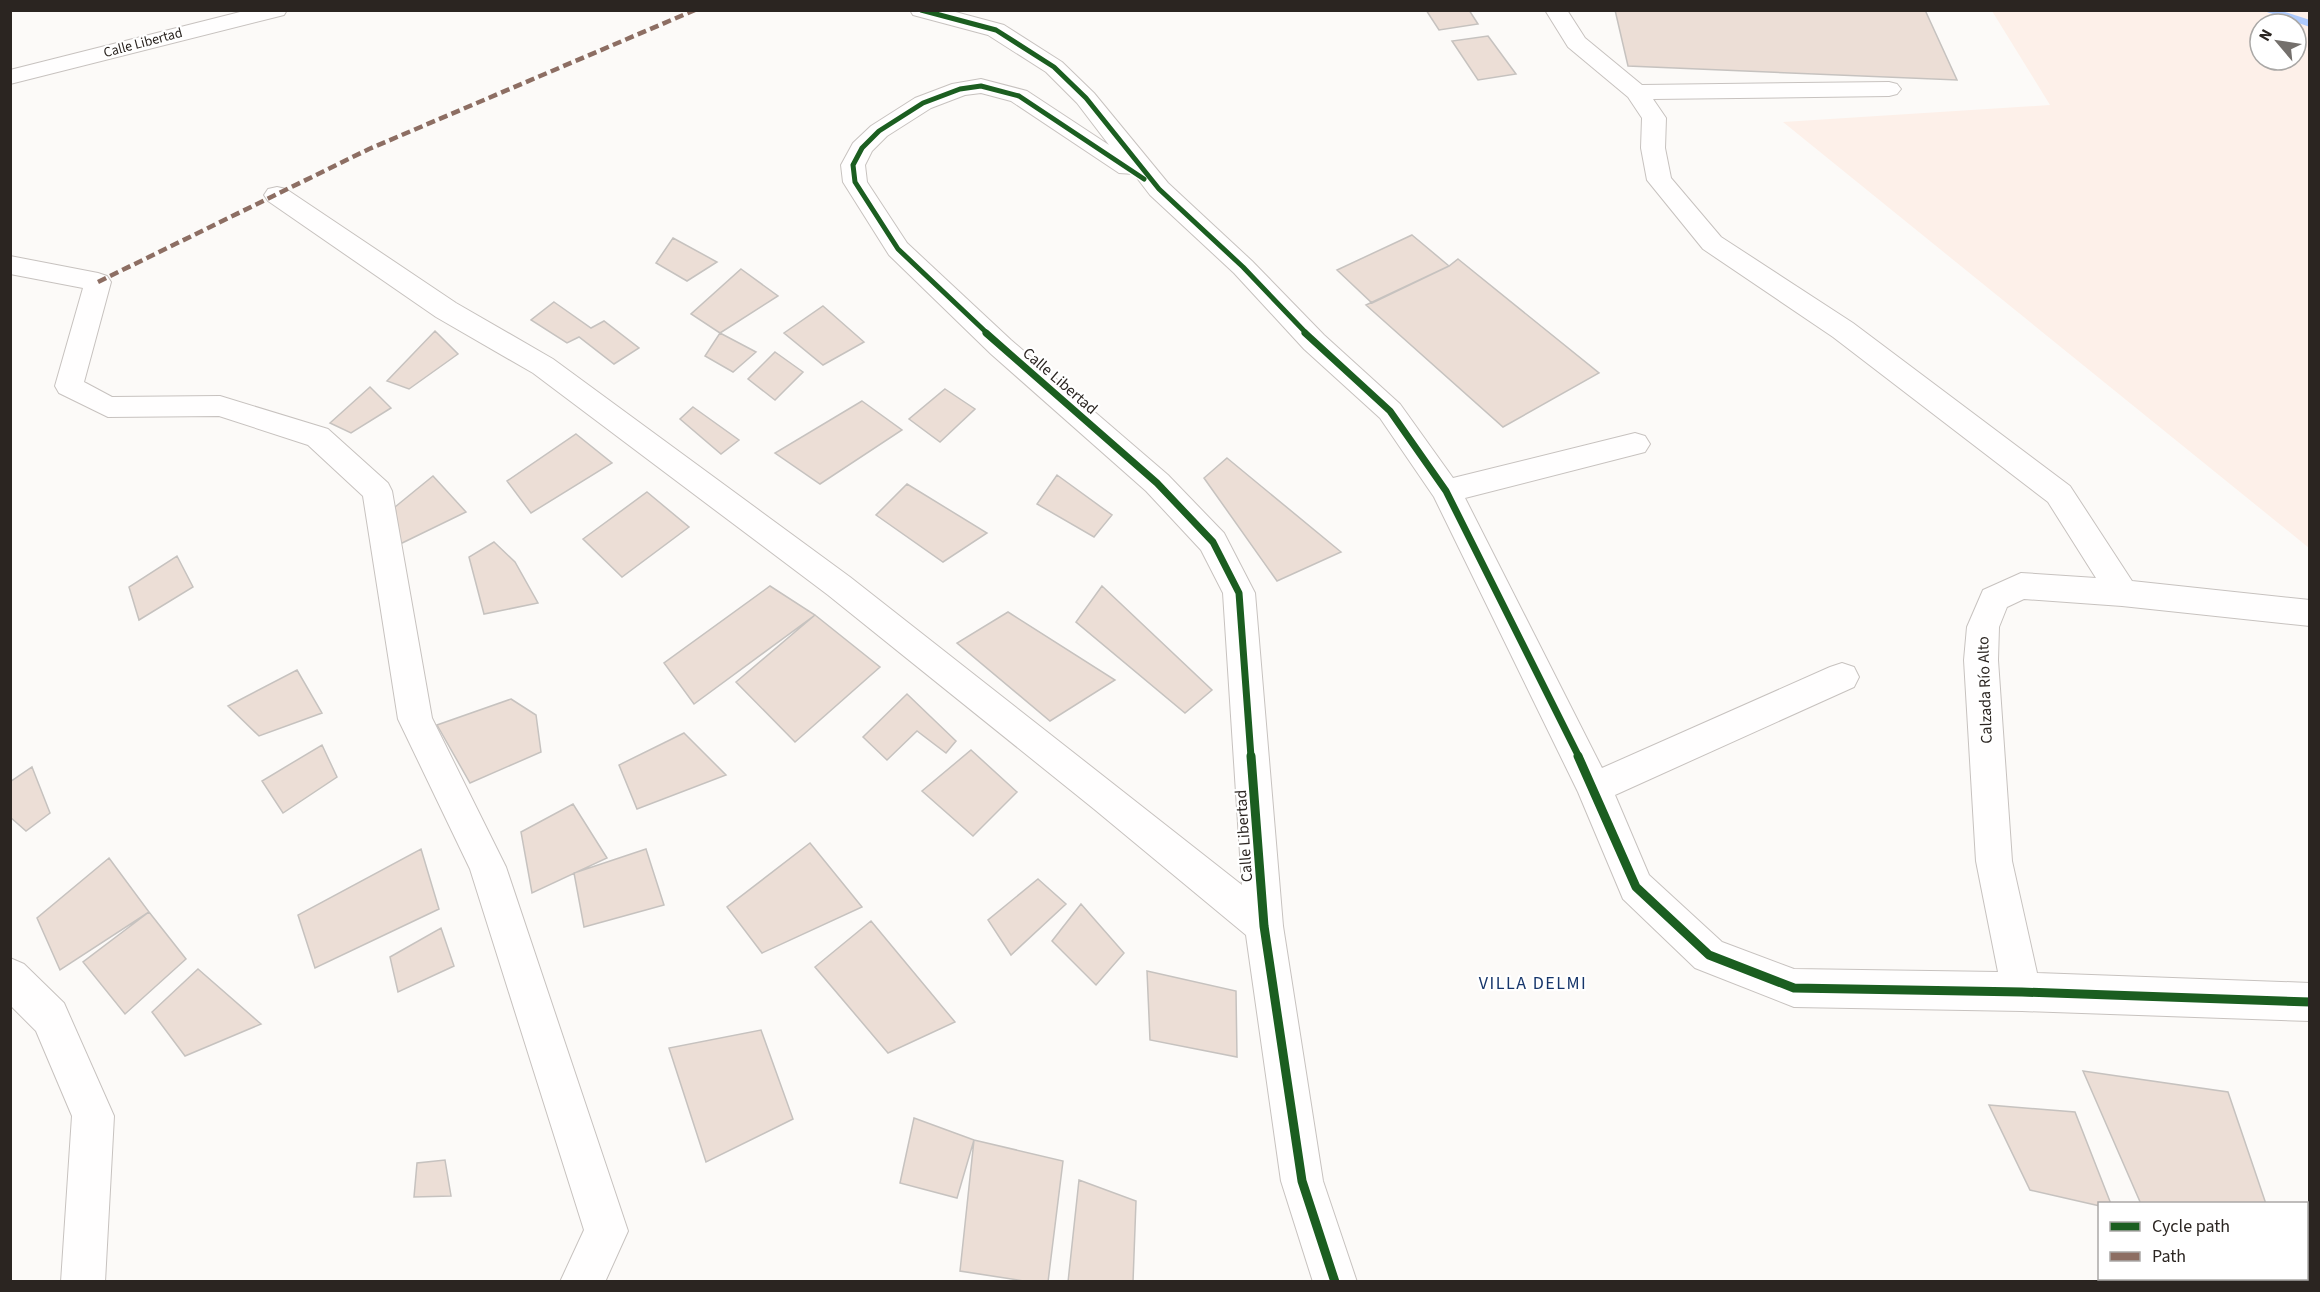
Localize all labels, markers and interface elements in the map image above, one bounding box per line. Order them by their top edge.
north arrow [2248,12,2308,72]
street label: Calle Libertad [101,23,185,63]
text: N [2254,25,2278,45]
street label: Calle Libertad [1018,342,1102,420]
street label: Calzada Río Alto [1972,636,1998,744]
street label: Calle Libertad [1230,789,1258,883]
district label: VILLA DELMI [1479,971,1587,996]
legend [2098,1202,2308,1280]
text: Cycle path [2152,1214,2230,1239]
text: Path [2152,1244,2186,1269]

